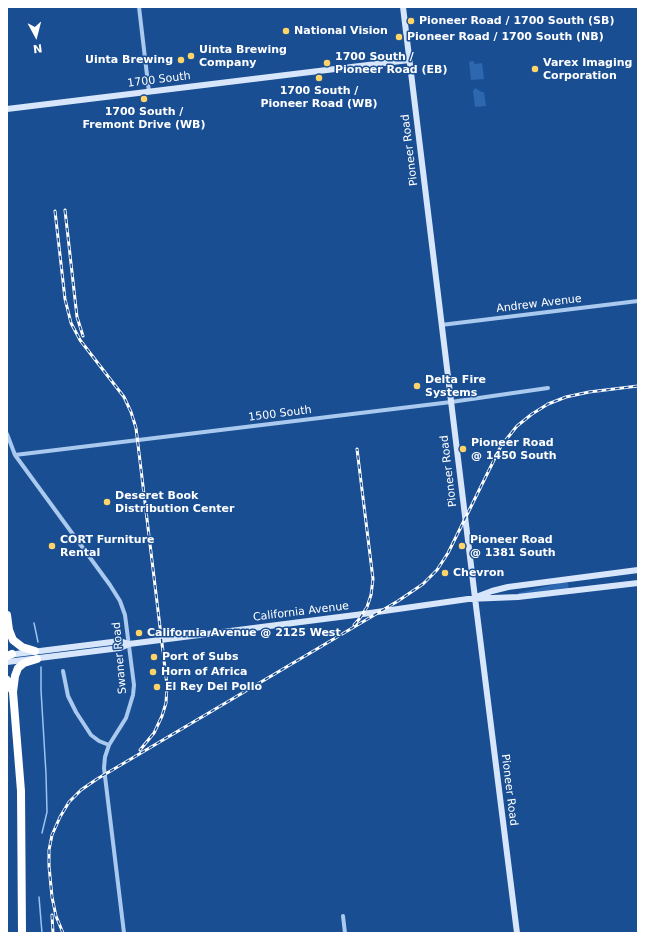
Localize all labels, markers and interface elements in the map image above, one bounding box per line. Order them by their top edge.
place label: Pioneer Road / 1700 South (SB) [419,14,614,28]
north arrow [16,16,56,56]
marker: Pioneer Road / 1700 South (SB) [406,16,416,26]
place label: National Vision [294,24,388,38]
marker: National Vision [281,26,291,36]
place label: Pioneer Road / 1700 South (NB) [407,30,604,44]
marker: Pioneer Road / 1700 South (NB) [394,32,404,42]
text: N [32,41,43,55]
place label: Uinta Brewing Company [199,43,287,69]
place label: 1700 South / Pioneer Road (EB) [335,50,448,76]
marker: Uinta Brewing Company [186,51,196,61]
place label: Uinta Brewing [85,53,173,67]
marker: Uinta Brewing [176,55,186,65]
place label: Varex Imaging Corporation [543,56,632,82]
marker: 1700 South / Pioneer Road (EB) [322,58,332,68]
marker: Varex Imaging Corporation [530,64,540,74]
street label: 1700 South [127,70,191,90]
marker: 1700 South / Pioneer Road (WB) [314,73,324,83]
place label: 1700 South / Pioneer Road (WB) [260,84,378,110]
marker: 1700 South / Fremont Drive (WB) [139,94,149,104]
place label: 1700 South / Fremont Drive (WB) [83,105,205,131]
street label: Pioneer Road [399,113,421,187]
street label: Andrew Avenue [496,292,582,316]
place label: Delta Fire Systems [425,373,486,399]
marker: Delta Fire Systems [412,381,422,391]
street label: 1500 South [248,404,312,424]
street label: Pioneer Road [438,434,460,508]
place label: Pioneer Road @ 1450 South [471,436,557,462]
marker: Pioneer Road @ 1450 South [458,444,468,454]
place label: Deseret Book Distribution Center [115,489,234,515]
marker: Deseret Book Distribution Center [102,497,112,507]
place label: CORT Furniture Rental [60,533,155,559]
place label: Pioneer Road @ 1381 South [470,533,556,559]
marker: CORT Furniture Rental [47,541,57,551]
marker: Pioneer Road @ 1381 South [457,541,467,551]
place label: Chevron [453,566,504,580]
marker: Chevron [440,568,450,578]
street label: California Avenue [252,600,350,624]
street label: Swaner Road [110,622,130,694]
place label: California Avenue @ 2125 West [147,626,341,640]
marker: California Avenue @ 2125 West [134,628,144,638]
place label: Port of Subs [162,650,238,664]
marker: Port of Subs [149,652,159,662]
place label: Horn of Africa [161,665,247,679]
marker: Horn of Africa [148,667,158,677]
place label: El Rey Del Pollo [165,680,262,694]
marker: El Rey Del Pollo [152,682,162,692]
street label: Pioneer Road [498,753,520,827]

